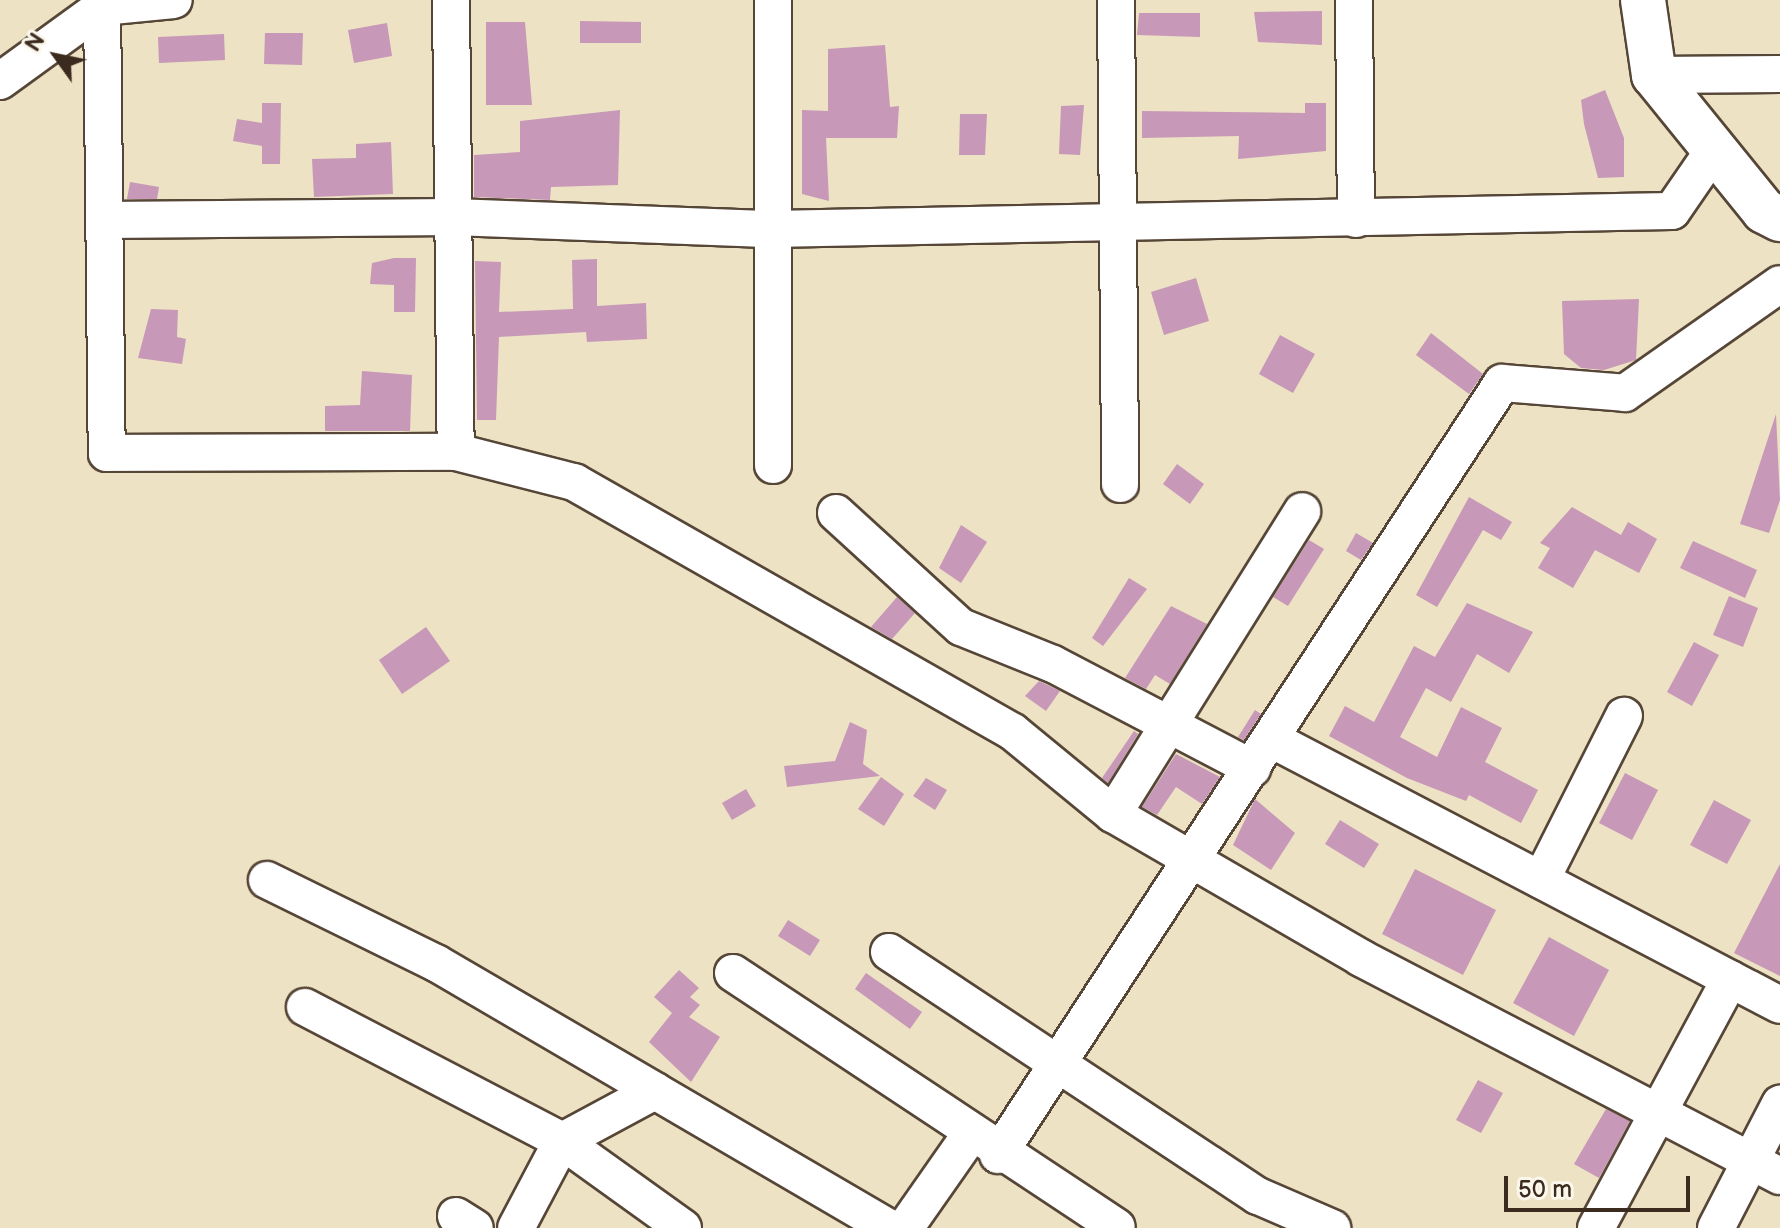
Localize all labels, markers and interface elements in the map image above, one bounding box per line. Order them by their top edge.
north arrow [16,16,96,96]
text: N [20,28,51,57]
scale bar [1508,1160,1694,1210]
text: 50 m [1518,1175,1572,1204]

